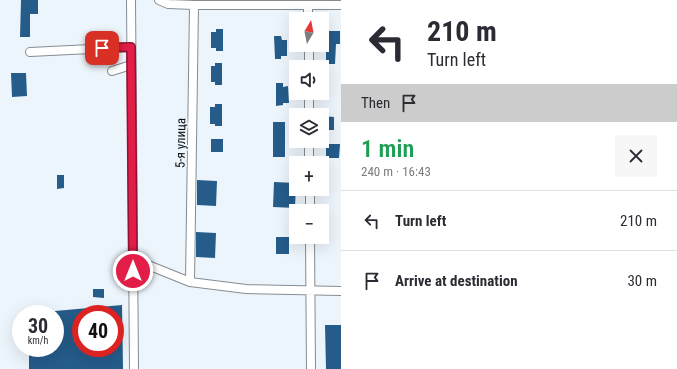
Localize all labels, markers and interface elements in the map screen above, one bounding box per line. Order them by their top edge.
north arrow [289,12,329,52]
map controls [289,12,329,244]
text: 210 m [427,15,497,48]
icon: left [361,16,413,68]
pin [85,31,119,65]
icon: arrive [91,37,113,59]
text: Turn left [427,49,486,70]
button: sound [289,60,329,100]
icon: arrive [398,92,420,114]
text: Then [361,94,390,112]
button: layers [289,108,329,148]
street label: 5-я улица [173,118,188,168]
text: 1 min [361,135,414,163]
button: close [615,135,657,177]
button: + [289,156,329,196]
text: 240 m · 16:43 [361,164,431,179]
button: − [289,204,329,244]
icon: left [361,210,383,232]
text: Turn left [395,212,446,230]
text: 210 m [620,212,657,230]
position arrow [112,250,154,292]
icon: arrive [361,270,383,292]
text: Arrive at destination [395,272,518,290]
text: 30 m [627,272,657,290]
speed limit sign: 40 [72,305,124,357]
text: 30 [28,314,48,338]
text: km/h [28,335,48,346]

